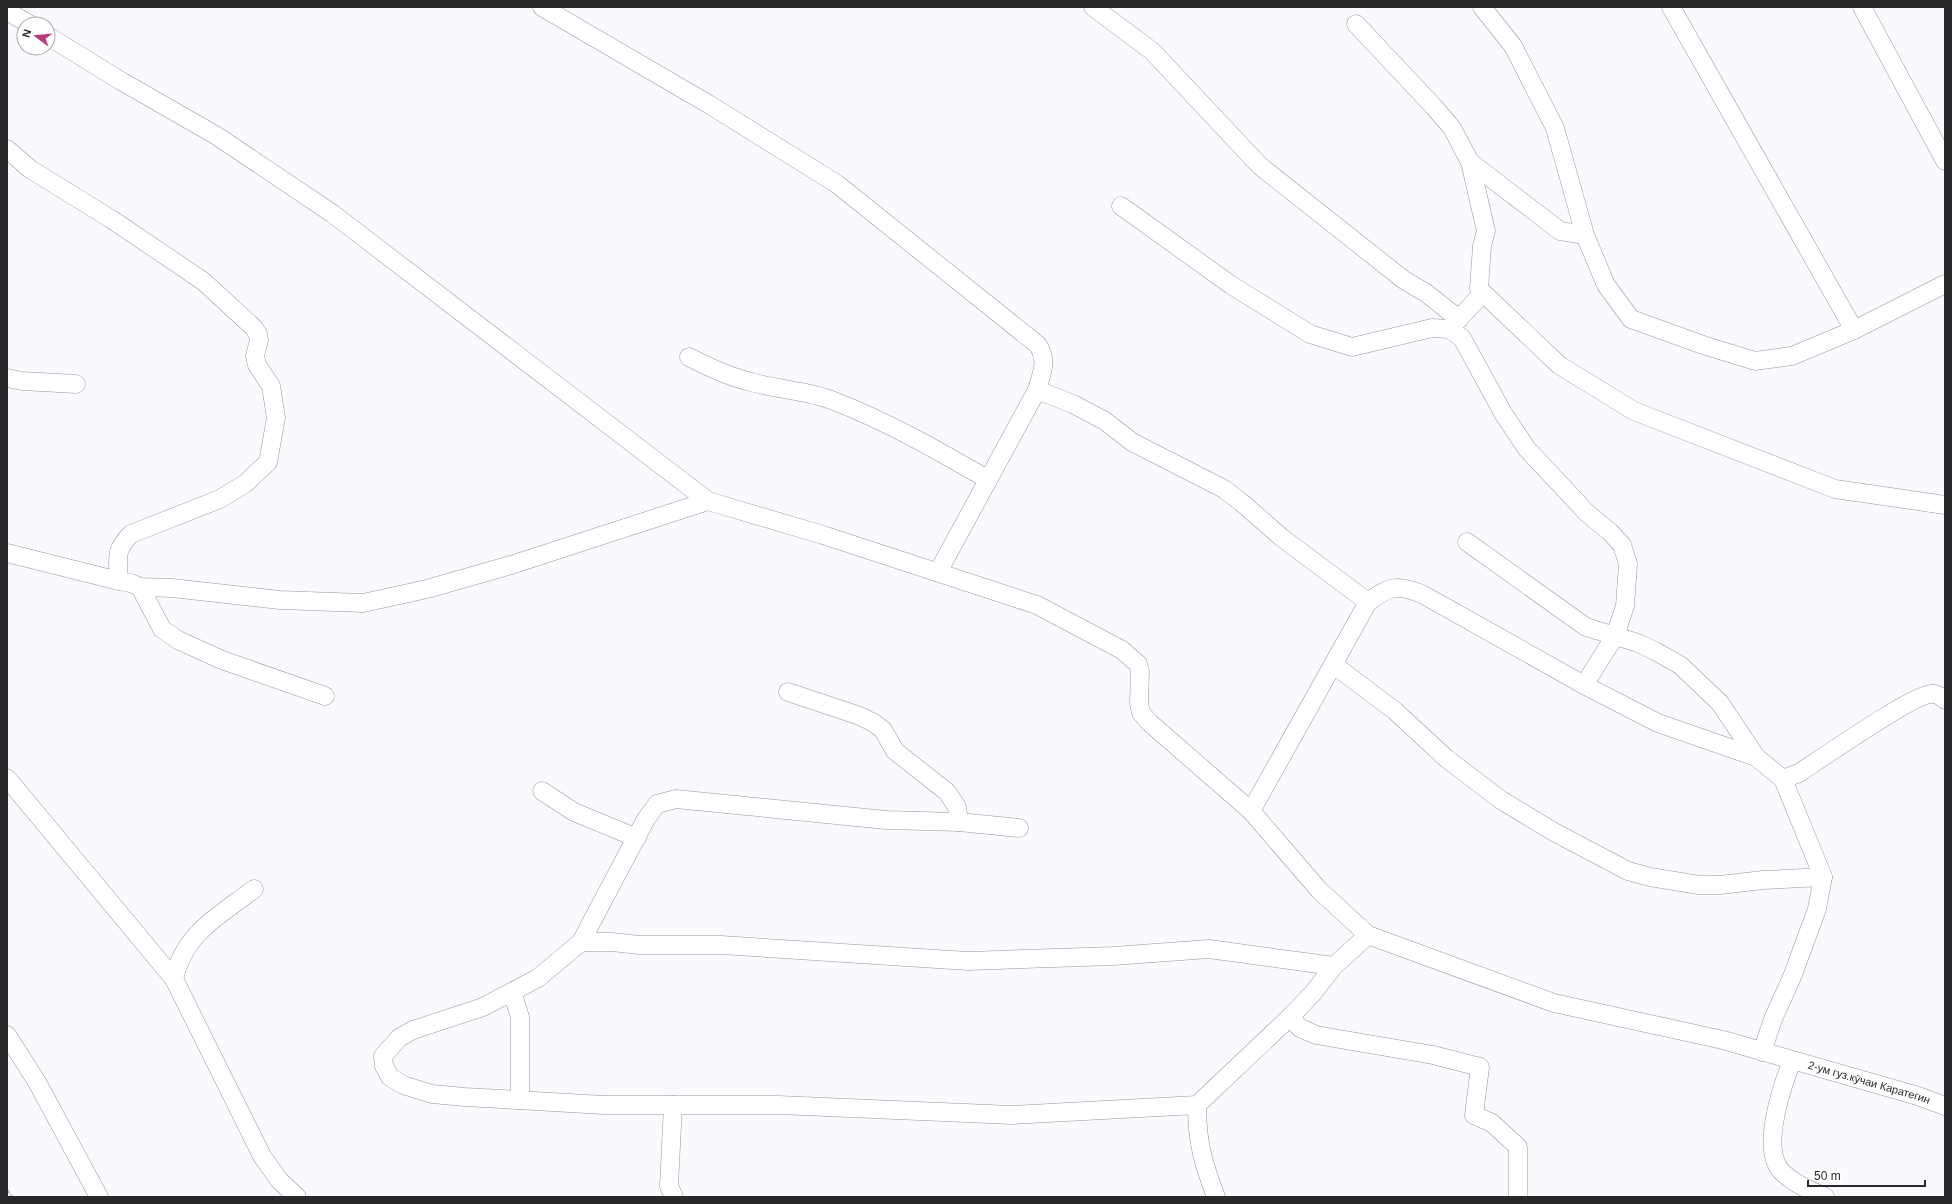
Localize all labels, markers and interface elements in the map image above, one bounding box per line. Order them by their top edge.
north arrow [16,16,56,56]
text: N [20,28,33,39]
street label: 2-ум гуз.кӯчаи Каратегин [1807,1059,1932,1106]
scale bar [1808,1162,1925,1188]
text: 50 m [1814,1169,1841,1183]

